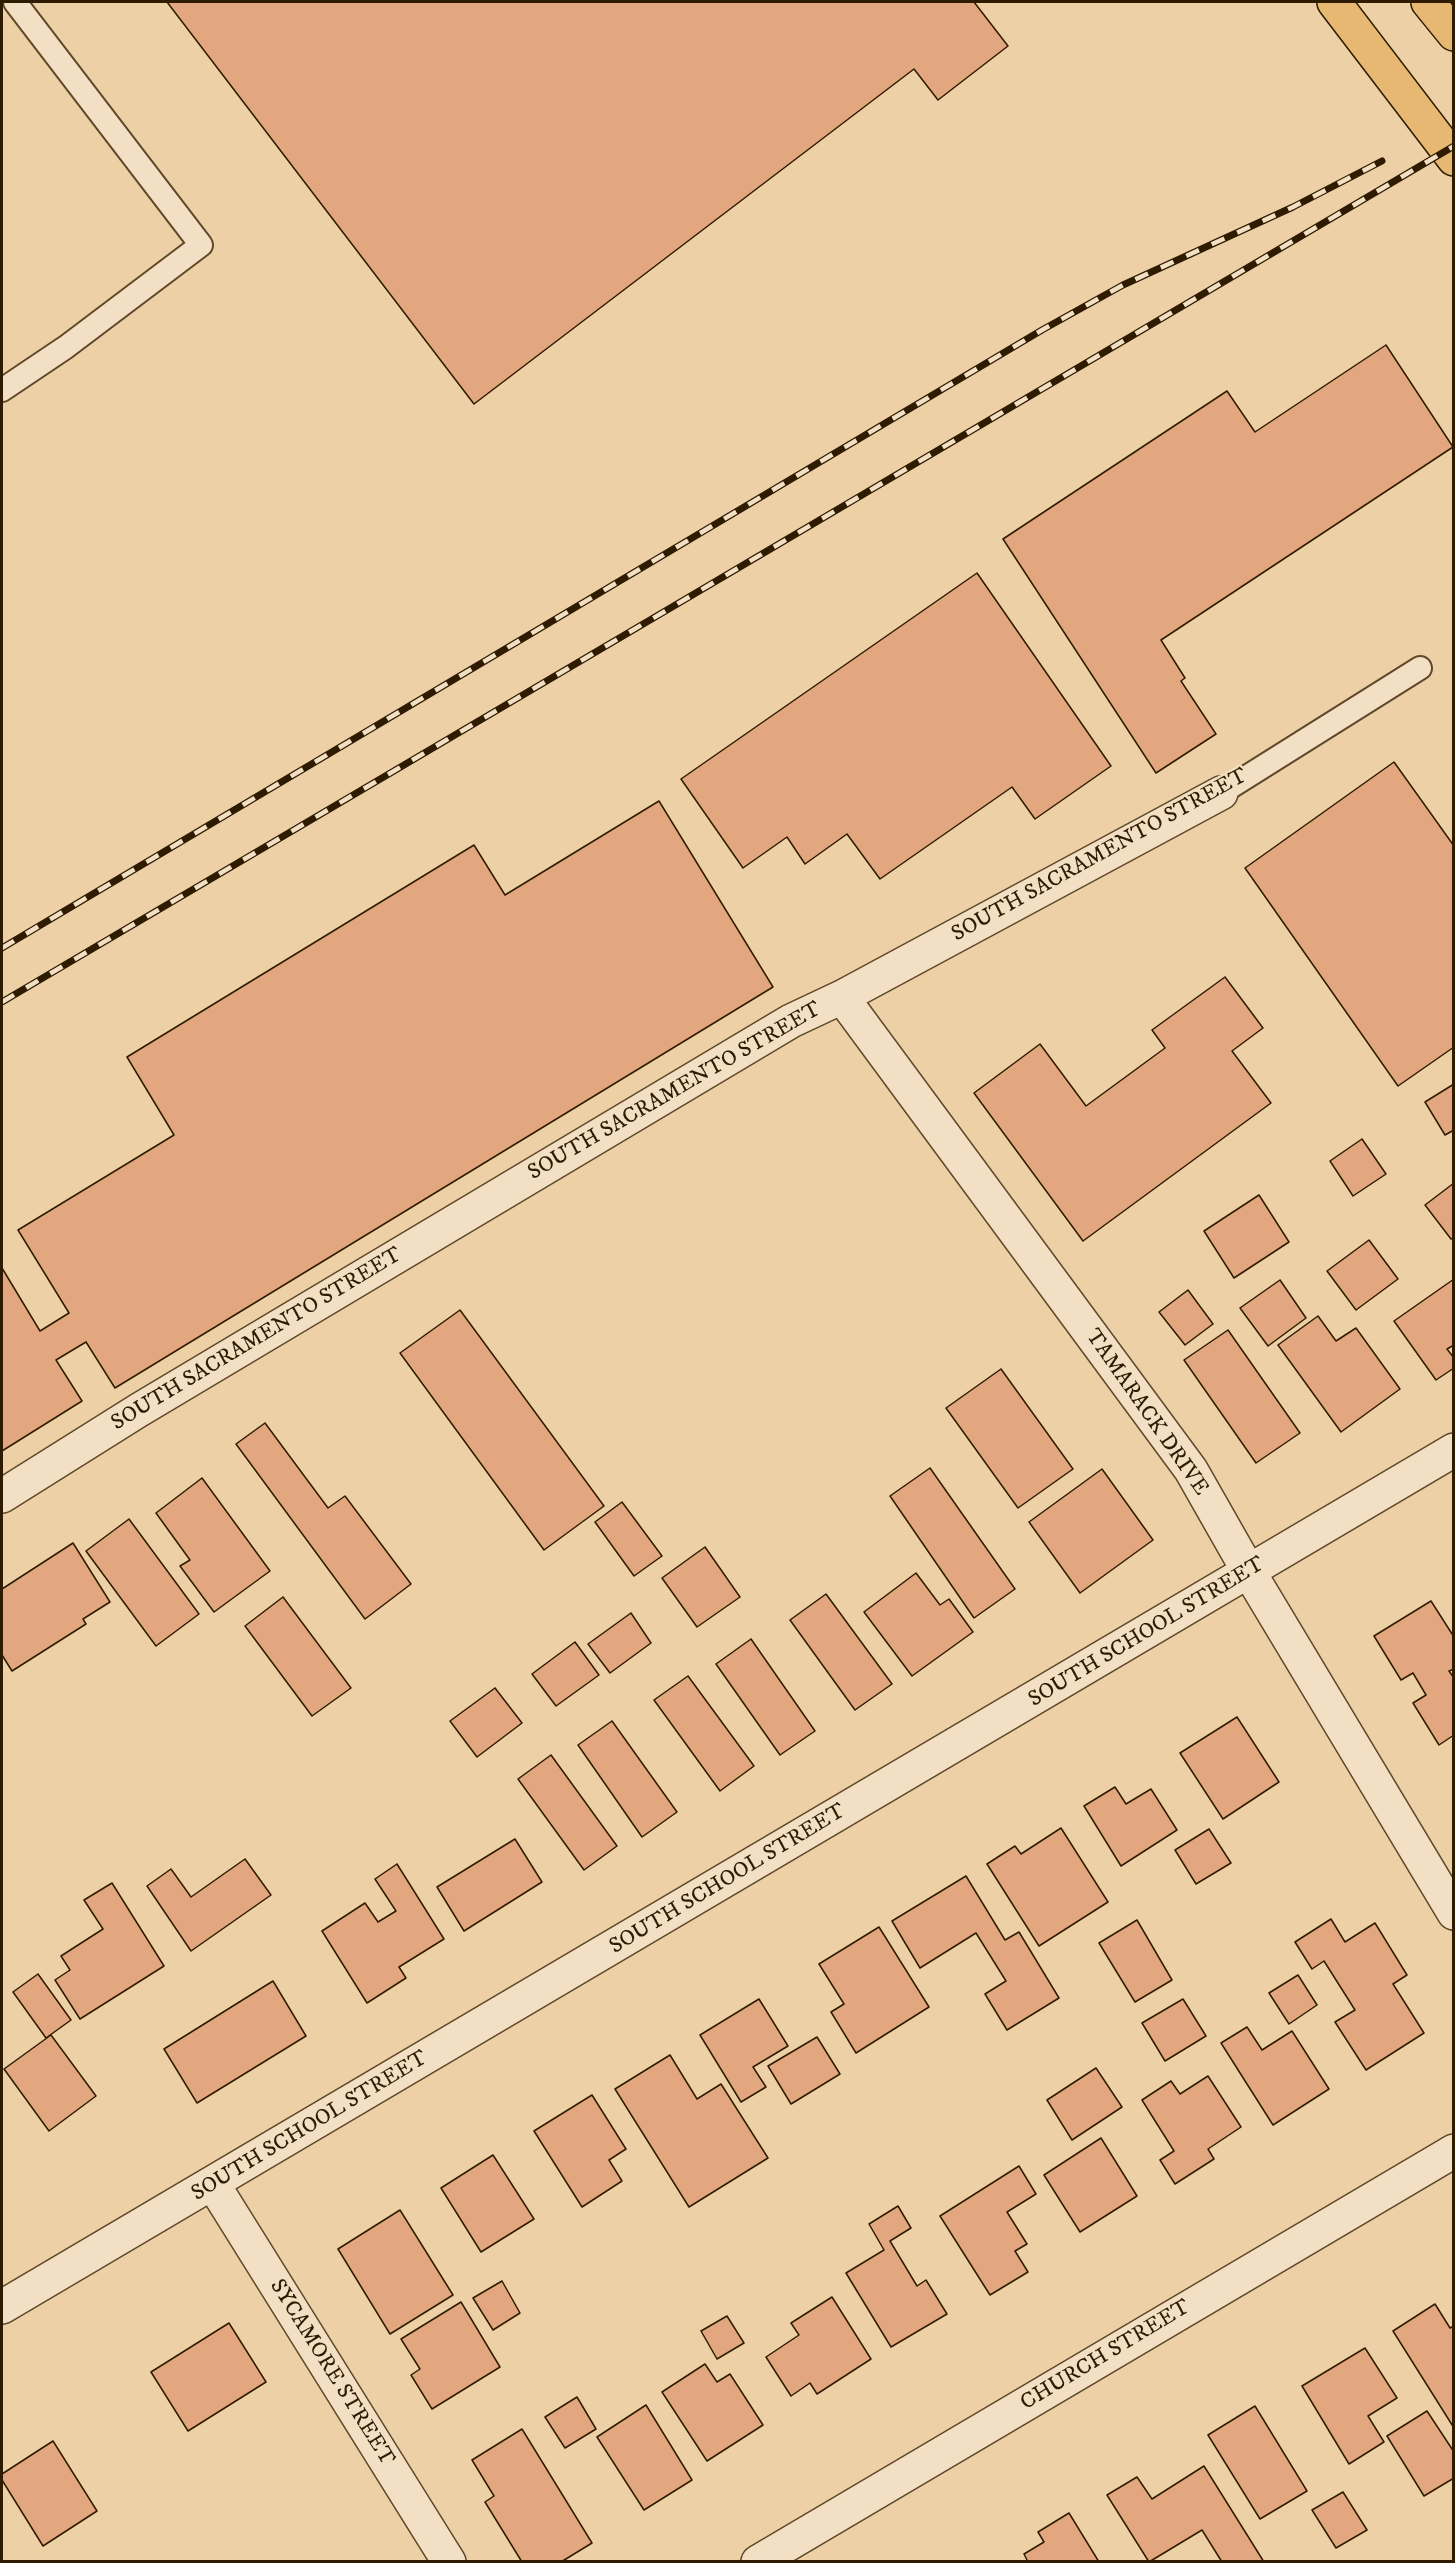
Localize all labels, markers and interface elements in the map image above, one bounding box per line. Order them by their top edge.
street label: SOUTH SACRAMENTO STREET [948,764,1252,948]
street label: SOUTH SACRAMENTO STREET [524,997,826,1187]
street label: SOUTH SACRAMENTO STREET [107,1243,407,1437]
street label: TAMARACK DRIVE [1079,1325,1213,1501]
street label: SOUTH SCHOOL STREET [1024,1552,1270,1714]
street label: SOUTH SCHOOL STREET [605,1799,851,1961]
street label: SOUTH SCHOOL STREET [187,2046,433,2208]
street label: SYCAMORE STREET [263,2275,399,2471]
street label: CHURCH STREET [1016,2295,1196,2417]

